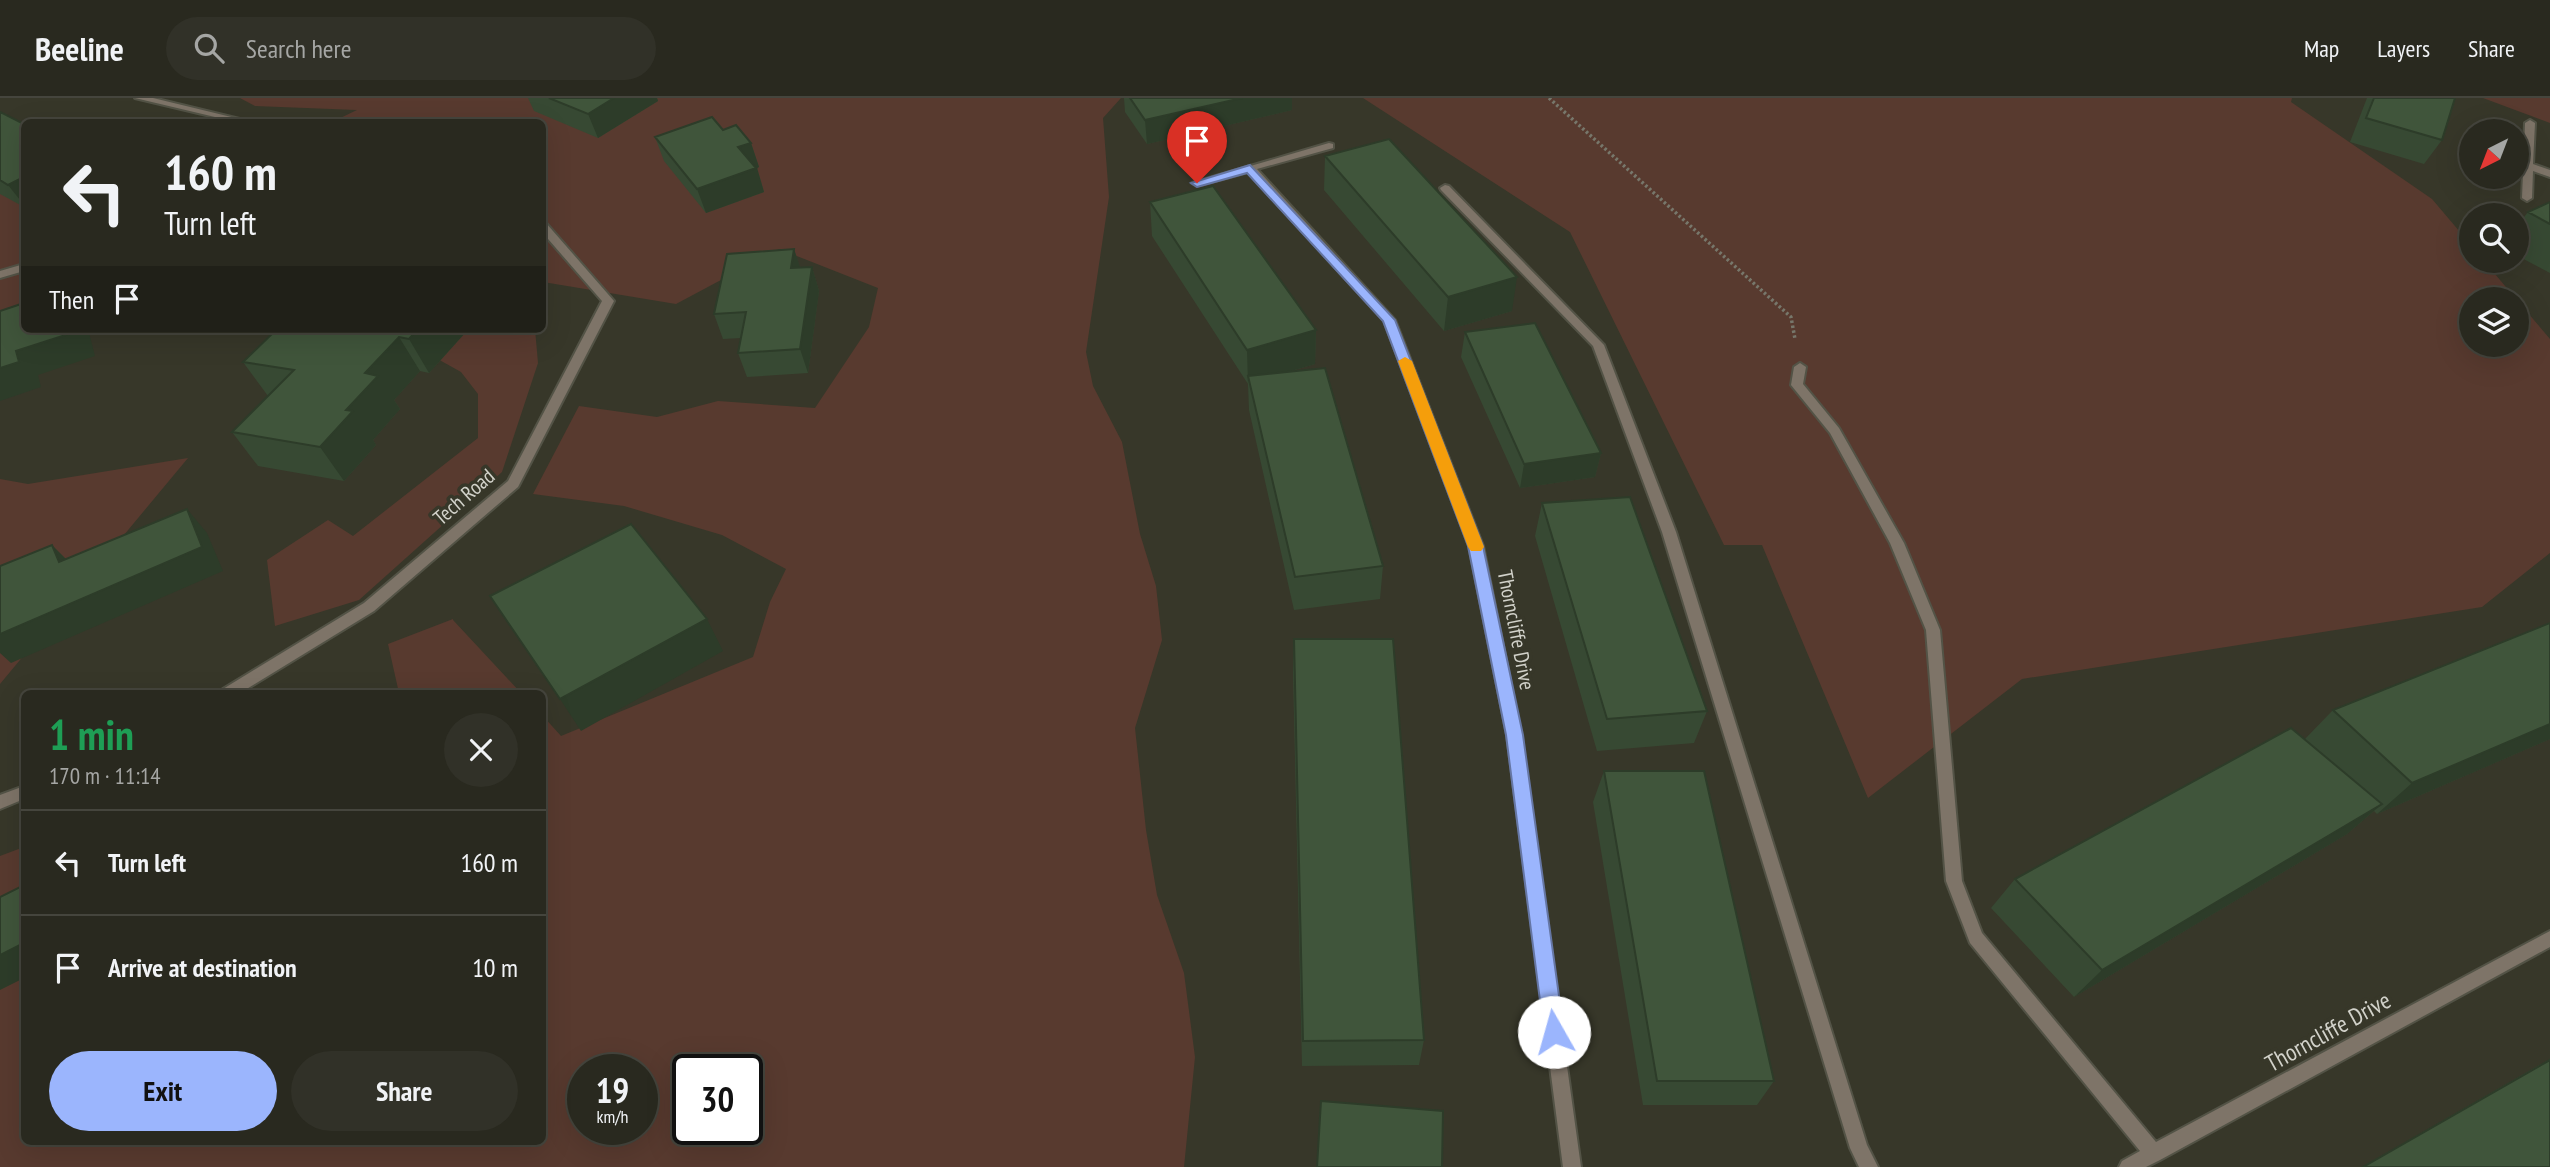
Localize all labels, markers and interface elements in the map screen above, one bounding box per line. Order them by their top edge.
search box [166,17,656,80]
text: Beeline [35,27,124,70]
icon: search [190,29,228,67]
text: Search here [246,32,351,65]
text: Map [2304,33,2339,64]
text: Layers [2377,33,2430,64]
text: Share [2468,33,2515,64]
pin [1167,111,1227,183]
north arrow [2459,119,2529,189]
map controls [2459,119,2529,357]
icon: arrive [1178,122,1216,160]
text: 160 m [164,140,277,204]
icon: left [49,147,140,238]
text: Turn left [164,202,256,244]
button: search [2459,203,2529,273]
icon: arrive [108,280,146,318]
text: Then [49,283,94,316]
button: layers [2459,287,2529,357]
street label: Tech Road [427,463,500,531]
street label: Thorncliffe Drive [1492,568,1541,692]
text: 1 min [49,707,134,762]
button: close [444,713,518,787]
text: 170 m · 11:14 [49,761,161,790]
icon: left [49,844,87,882]
text: Turn left [108,846,186,879]
text: 160 m [460,846,518,879]
icon: arrive [49,949,87,987]
text: Arrive at destination [108,951,297,984]
text: 10 m [472,951,518,984]
street label: Thorncliffe Drive [2260,984,2396,1079]
position arrow [1517,995,1591,1069]
button: Exit [49,1051,277,1131]
button: Share [291,1051,518,1131]
speed limit sign: 30 [672,1054,763,1145]
text: 19 [596,1067,629,1113]
text: km/h [597,1105,628,1128]

